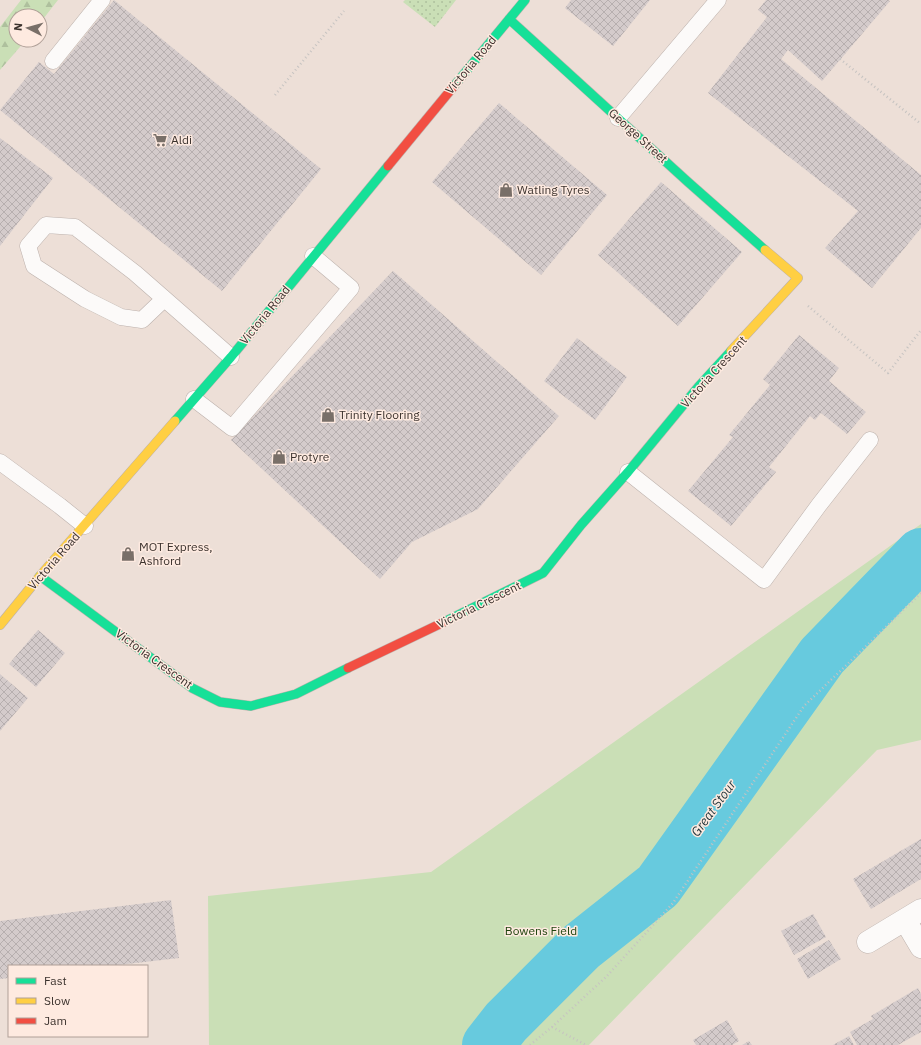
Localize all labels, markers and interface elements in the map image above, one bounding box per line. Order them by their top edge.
north arrow [8,8,48,48]
text: N [11,22,25,32]
street label: Victoria Road [442,32,499,97]
street label: George Street [606,105,671,166]
supermarket icon: Aldi [152,132,168,148]
place label: Aldi [171,132,192,147]
shop icon: Watling Tyres [498,182,514,198]
place label: Watling Tyres [517,182,590,197]
street label: Victoria Road [236,282,293,347]
street label: Victoria Crescent [677,333,750,411]
shop icon: Trinity Flooring [320,407,336,423]
place label: Trinity Flooring [339,407,420,422]
shop icon: Protyre [271,449,287,465]
place label: Protyre [290,449,330,464]
street label: Victoria Road [25,529,83,593]
place label: MOT Express, Ashford [139,539,213,568]
shop icon: MOT Express, Ashford [120,546,136,562]
street label: Victoria Crescent [434,578,523,631]
street label: Victoria Crescent [113,626,196,692]
water label: Great Stour [687,776,740,840]
park label: Bowens Field [505,923,577,938]
legend [8,965,148,1037]
text: Fast [44,973,67,988]
text: Slow [44,993,70,1008]
text: Jam [44,1013,67,1028]

